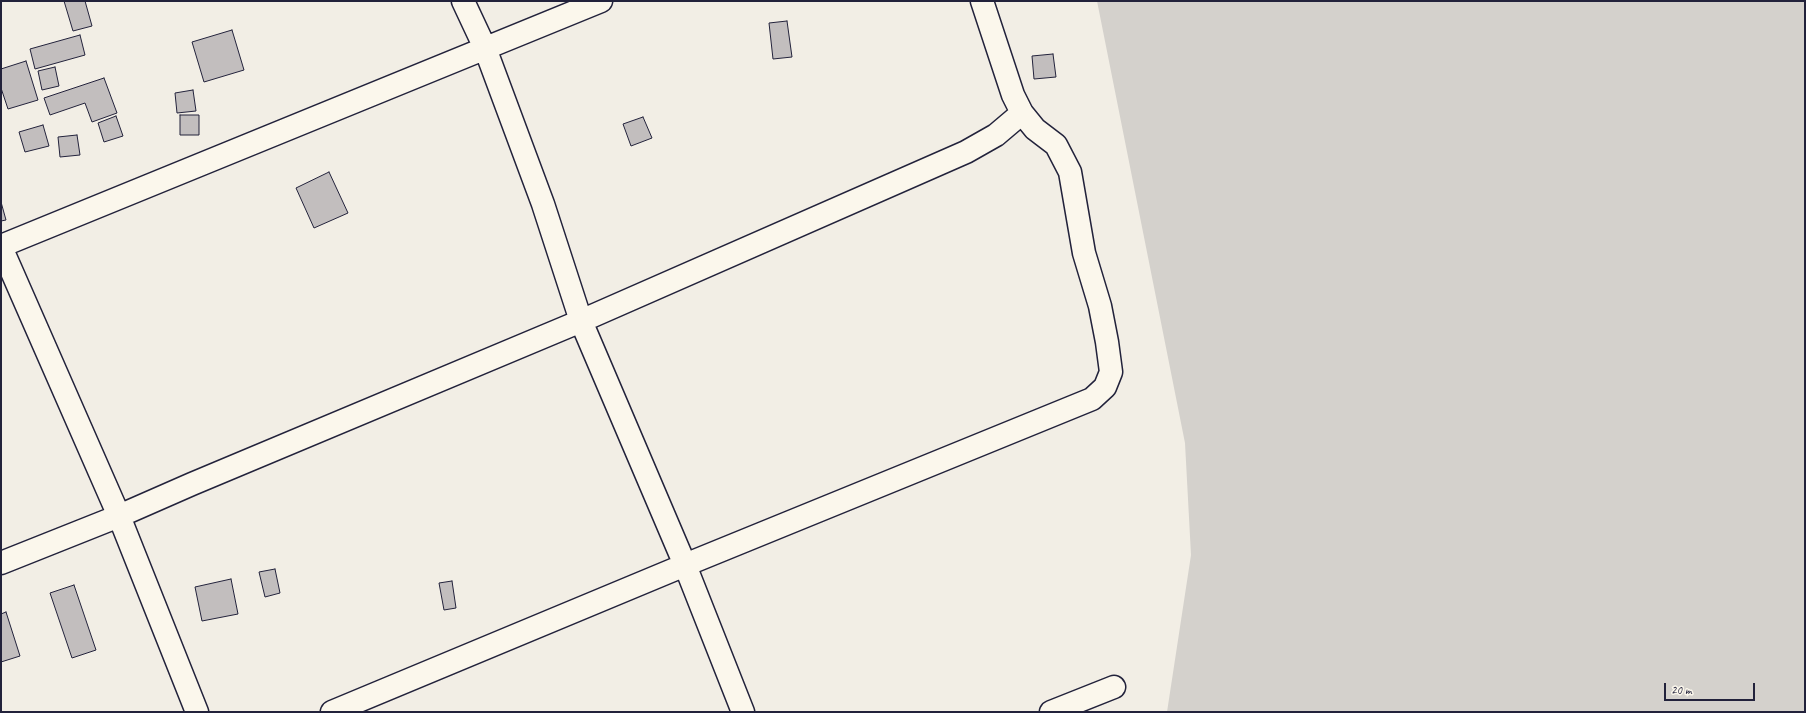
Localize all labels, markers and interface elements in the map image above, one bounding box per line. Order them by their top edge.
scale bar [1666,675,1757,701]
text: 20 m [1671,682,1691,698]

